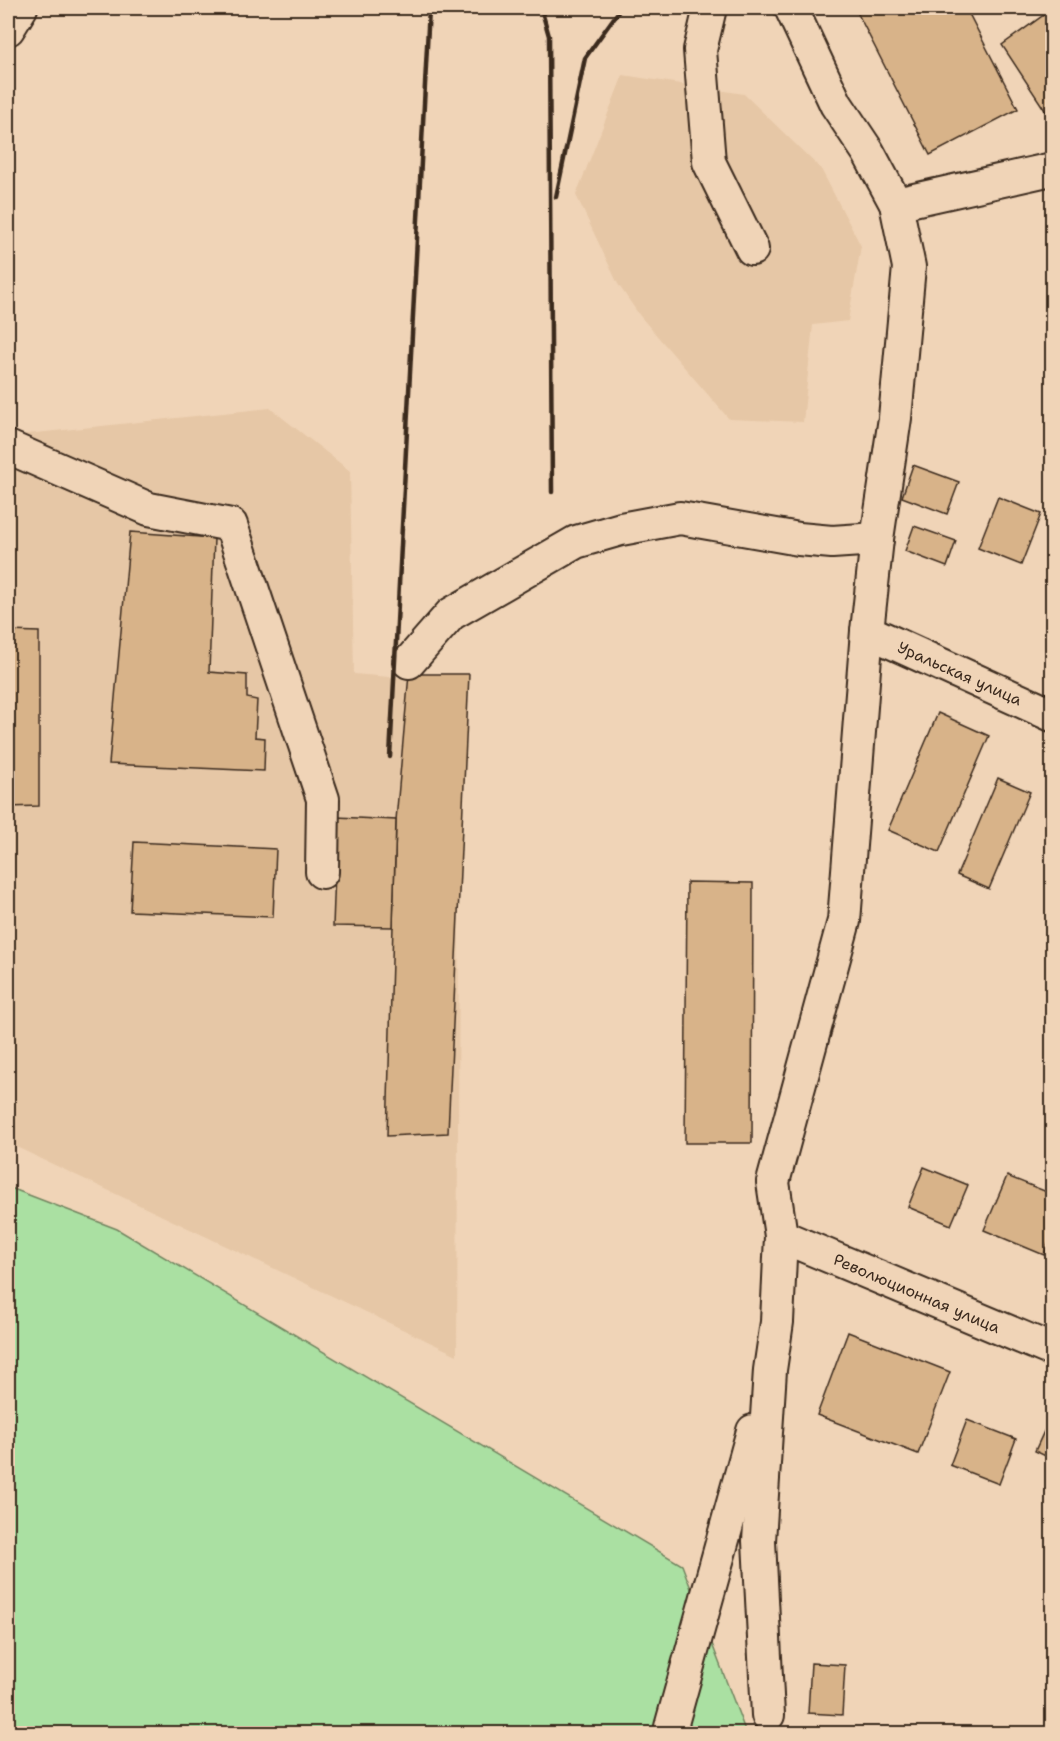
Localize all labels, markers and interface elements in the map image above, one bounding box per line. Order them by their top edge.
street label: Уральская улица [894,637,1025,710]
street label: Революционная улица [830,1249,1003,1338]

